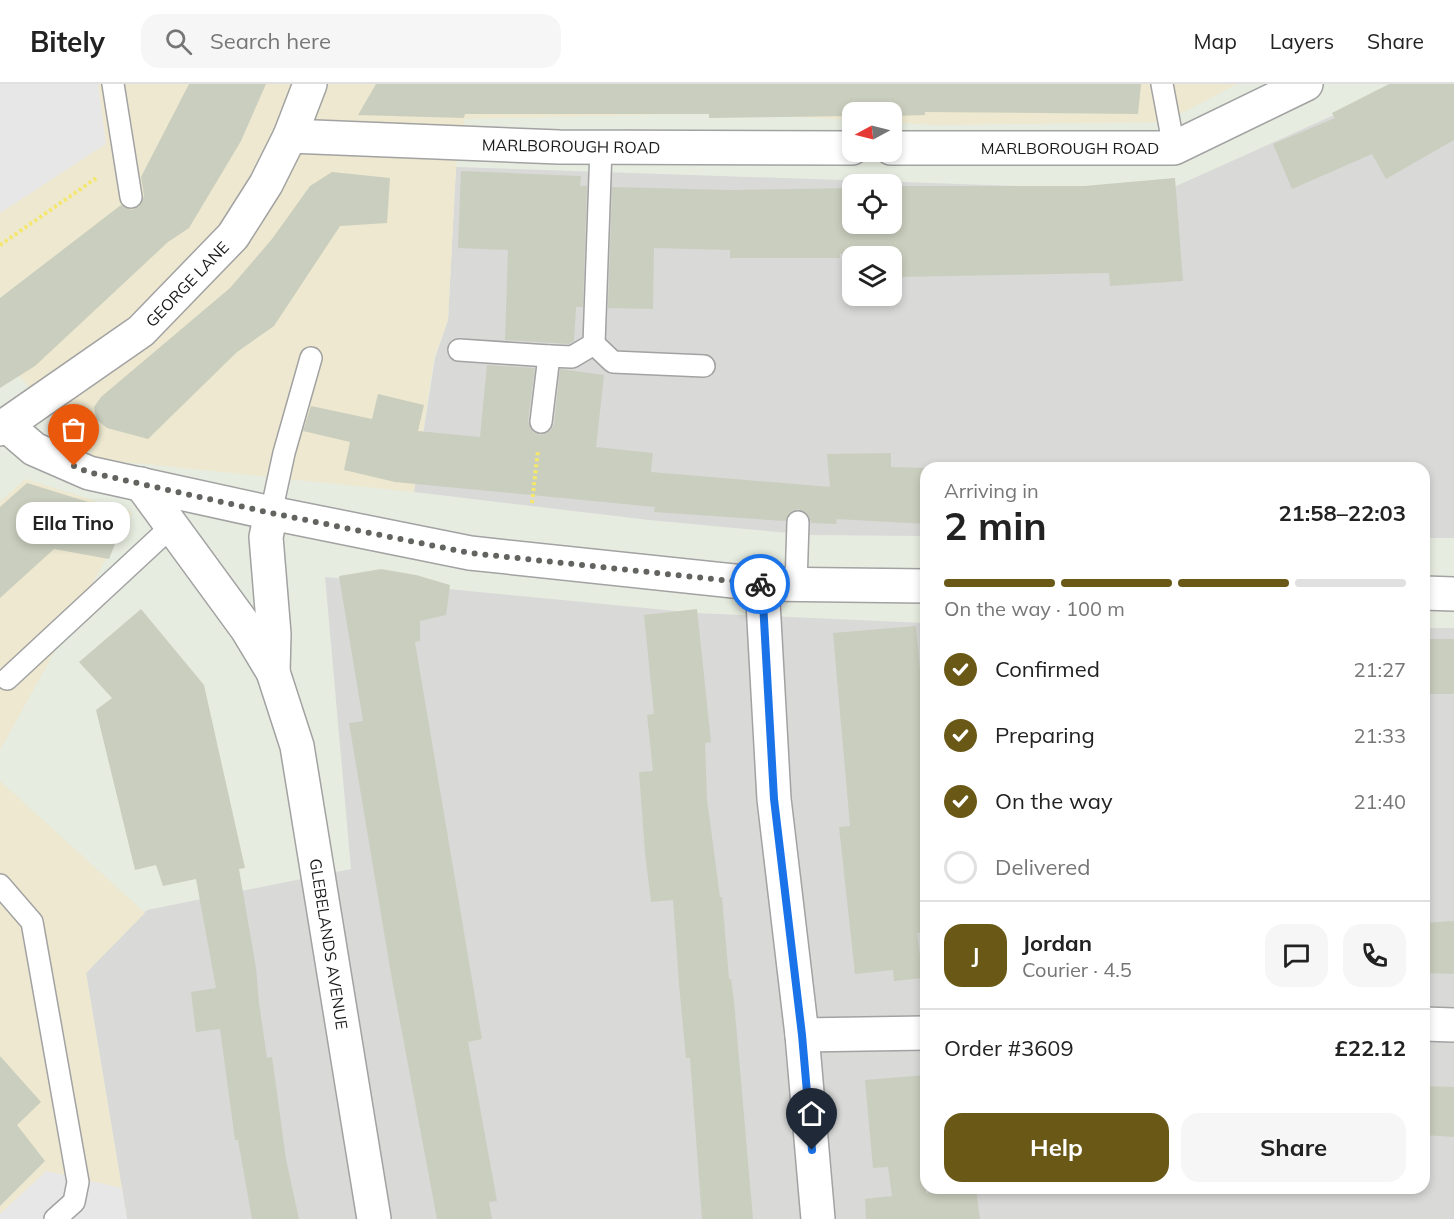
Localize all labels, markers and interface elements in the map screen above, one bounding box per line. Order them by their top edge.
search box [141,14,561,68]
text: Bitely [30,24,105,59]
icon: search [162,25,195,58]
text: Search here [210,27,331,55]
text: Map [1194,28,1237,54]
text: Layers [1270,28,1334,54]
text: Share [1367,28,1424,54]
north arrow [842,102,902,162]
map controls [842,102,902,306]
street label: MARLBOROUGH ROAD [482,134,660,158]
street label: MARLBOROUGH ROAD [981,138,1159,158]
button: locate [842,174,902,234]
street label: GEORGE LANE [141,237,233,331]
button: layers [842,246,902,306]
pin [48,404,99,466]
icon: bag [57,413,90,446]
text: Arriving in [944,478,1039,503]
text: 21:58–22:03 [1278,499,1406,527]
text: 2 min [944,501,1047,550]
callout: Ella Tino [17,502,131,544]
text: Ella Tino [32,510,114,535]
courier [730,554,790,614]
icon: bike [744,568,777,601]
text: On the way · 100 m [944,596,1125,621]
icon: check [944,653,977,686]
text: Confirmed [995,655,1100,683]
text: 21:27 [1353,657,1406,682]
icon: check [944,719,977,752]
text: Preparing [995,721,1095,749]
text: 21:33 [1353,723,1406,748]
icon: check [944,785,977,818]
text: On the way [995,787,1113,815]
text: 21:40 [1353,789,1406,814]
text: Delivered [995,853,1090,881]
street label: GLEBELANDS AVENUE [306,857,352,1031]
button: chat [1265,924,1328,987]
button: phone [1343,924,1406,987]
text: Jordan [1022,929,1092,957]
text: J [972,941,979,969]
text: Courier · 4.5 [1022,957,1132,982]
text: Order #3609 [944,1034,1074,1062]
text: £22.12 [1335,1034,1406,1062]
pin [786,1088,837,1150]
icon: home [795,1097,828,1130]
button: Help [944,1113,1169,1182]
button: Share [1181,1113,1406,1182]

